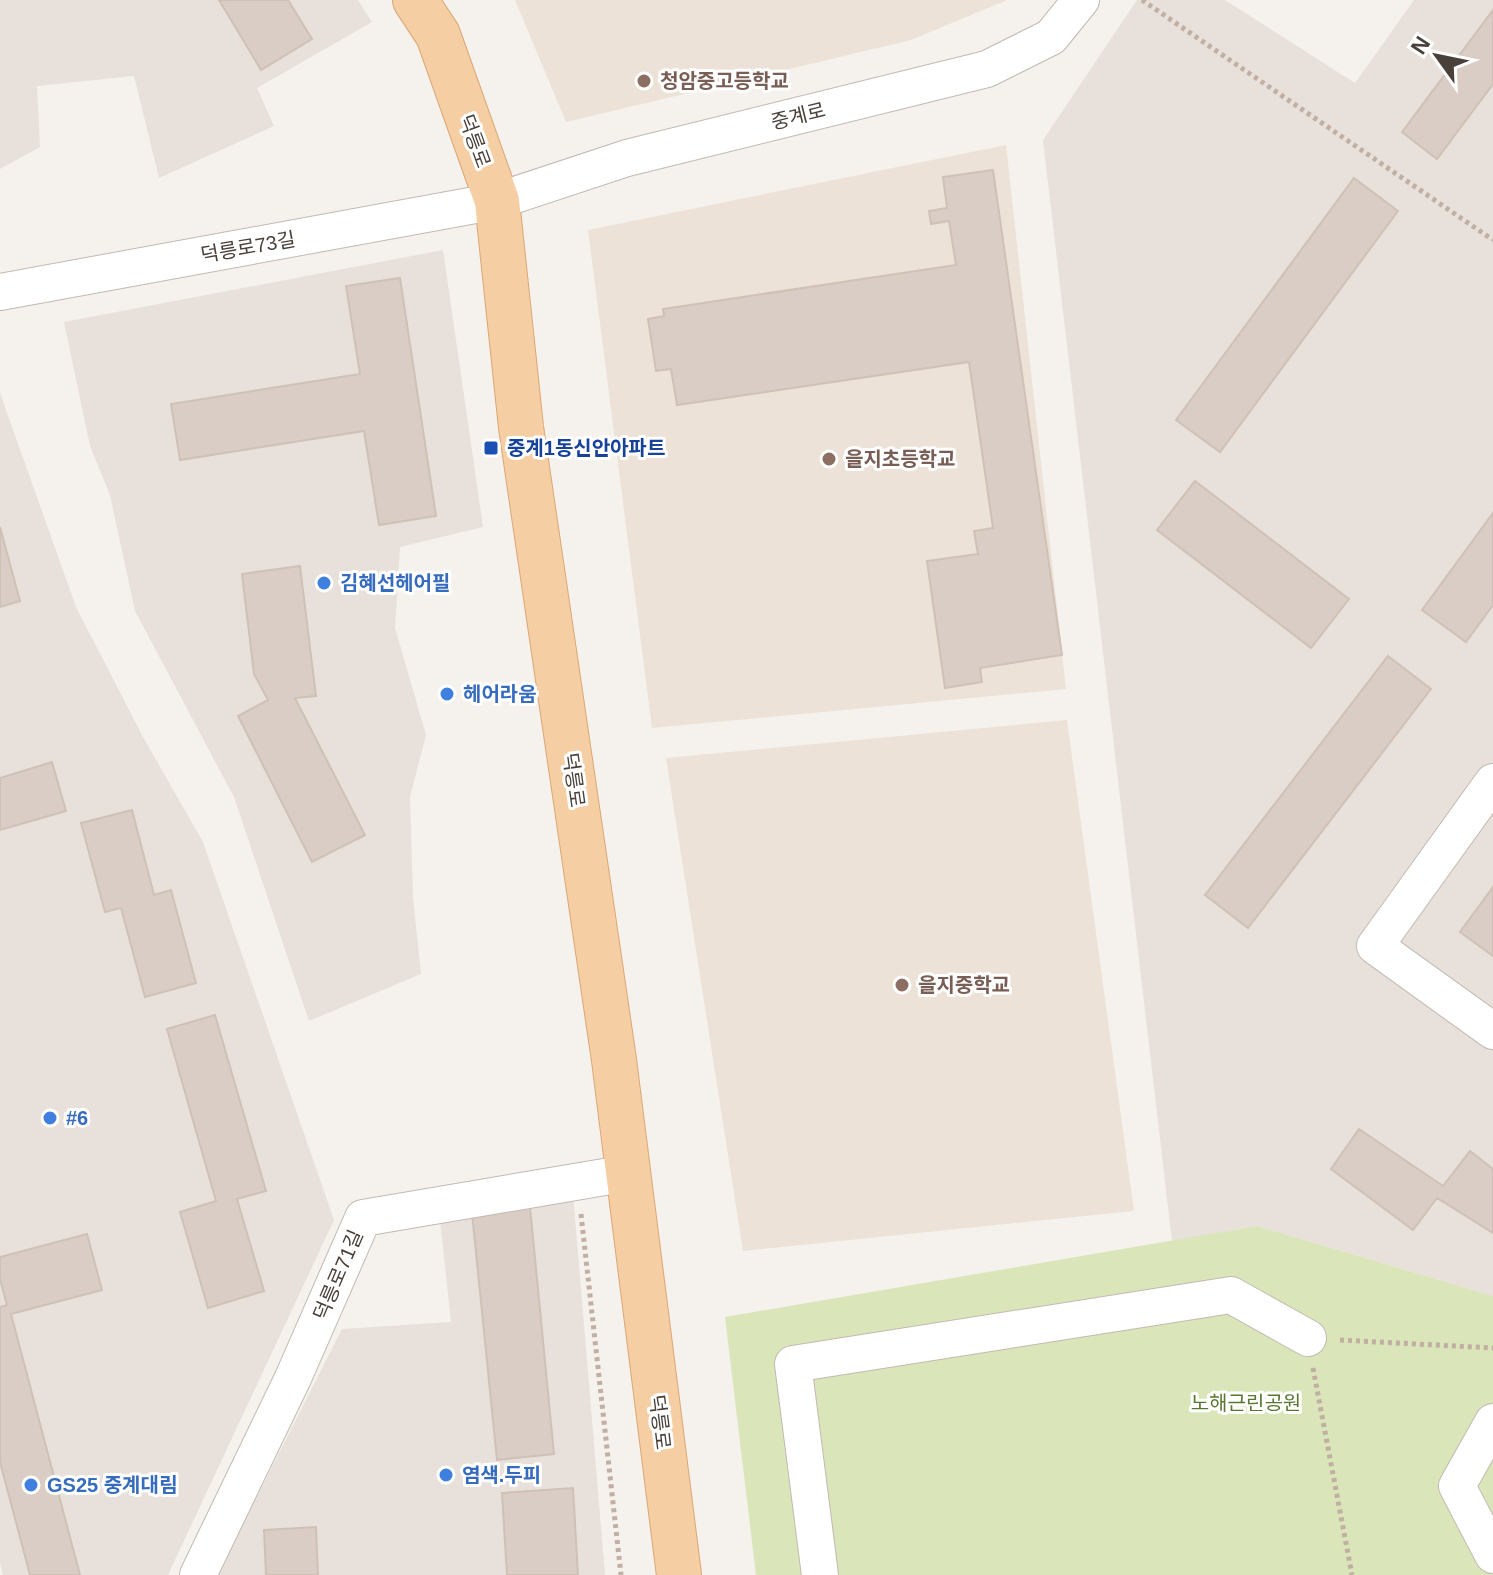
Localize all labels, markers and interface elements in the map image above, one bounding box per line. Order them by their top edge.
north arrow [1397,16,1477,96]
text: N [1406,32,1435,59]
place label: 청암중고등학교 [660,70,789,92]
marker: 청암중고등학교 [635,72,653,90]
street label: 중계로 [769,99,827,133]
street label: 덕릉로 [455,111,495,171]
street label: 덕릉로73길 [199,228,297,266]
place label: 중계1동신안아파트 [507,437,665,459]
marker: 중계1동신안아파트 [482,439,500,457]
place label: 을지초등학교 [845,448,955,470]
marker: 을지초등학교 [820,450,838,468]
place label: 김혜선헤어필 [340,572,450,594]
marker: 김혜선헤어필 [315,574,333,592]
place label: 헤어라움 [463,683,537,705]
marker: 헤어라움 [438,685,456,703]
street label: 덕릉로 [559,751,589,809]
place label: 을지중학교 [918,974,1010,996]
marker: 을지중학교 [893,976,911,994]
place label: #6 [66,1107,88,1129]
marker: #6 [41,1109,59,1127]
street label: 덕릉로71길 [309,1227,367,1323]
park label: 노해근린공원 [1191,1392,1301,1414]
street label: 덕릉로 [646,1393,674,1451]
place label: 염색.두피 [462,1464,541,1486]
marker: 염색.두피 [437,1466,455,1484]
place label: GS25 중계대림 [47,1474,177,1496]
marker: GS25 중계대림 [22,1476,40,1494]

